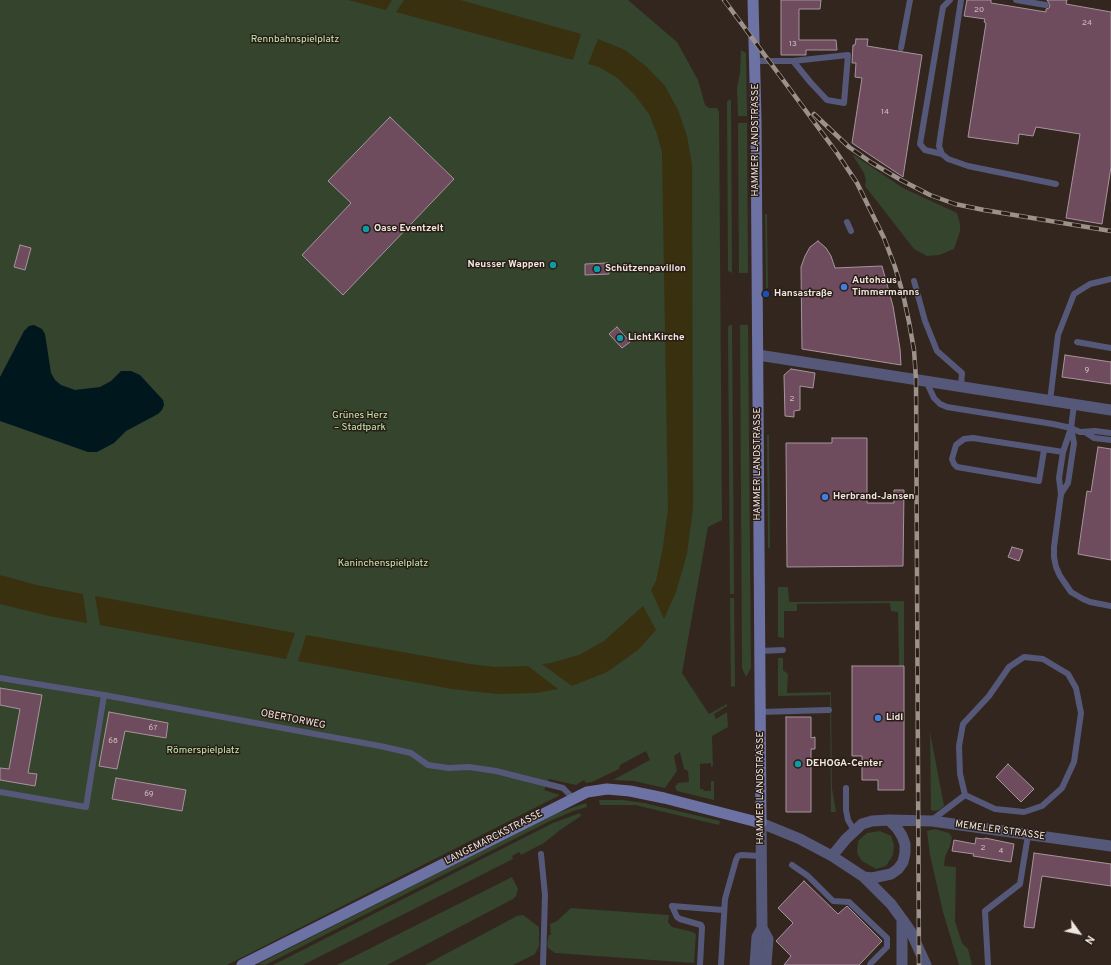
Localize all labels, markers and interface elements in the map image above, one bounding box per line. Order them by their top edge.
house number: 20 [974,5,984,15]
house number: 24 [1082,18,1092,28]
park label: Rennbahnspielplatz [251,34,339,46]
house number: 13 [789,39,797,49]
street label: HAMMER LANDSTRASSE [750,83,762,197]
house number: 14 [881,107,889,117]
place label: Oase Eventzelt [374,223,444,235]
marker: Oase Eventzelt [361,224,371,234]
place label: Neusser Wappen [468,259,545,271]
marker: Neusser Wappen [548,260,558,270]
place label: Schützenpavillon [605,263,686,275]
marker: Schützenpavillon [592,264,602,274]
place label: Autohaus Timmermanns [852,275,919,298]
marker: Autohaus Timmermanns [839,282,849,292]
place label: Hansastraße [774,288,832,300]
marker: Hansastraße [761,289,771,299]
place label: Licht.Kirche [628,332,685,344]
marker: Licht.Kirche [615,333,625,343]
house number: 9 [1085,365,1089,375]
house number: 2 [790,394,794,404]
street label: HAMMER LANDSTRASSE [752,407,764,521]
park label: Grünes Herz – Stadtpark [332,410,388,434]
place label: Herbrand-Jansen [833,491,915,503]
marker: Herbrand-Jansen [820,492,830,502]
park label: Kaninchenspielplatz [338,558,428,570]
street label: OBERTORWEG [259,708,327,732]
place label: Lidl [886,712,903,724]
marker: Lidl [873,713,883,723]
house number: 67 [149,723,157,733]
street label: HAMMER LANDSTRASSE [755,731,767,845]
house number: 68 [108,736,118,746]
park label: Römerspielplatz [166,745,240,757]
place label: DEHOGA-Center [806,758,883,770]
marker: DEHOGA-Center [793,759,803,769]
house number: 69 [144,789,154,799]
street label: LANGEMARCKSTRASSE [443,808,545,868]
street label: MEMELER STRASSE [954,819,1046,843]
house number: 2 [981,843,985,853]
house number: 4 [999,846,1003,856]
north arrow [1059,913,1099,953]
text: N [1081,932,1097,947]

